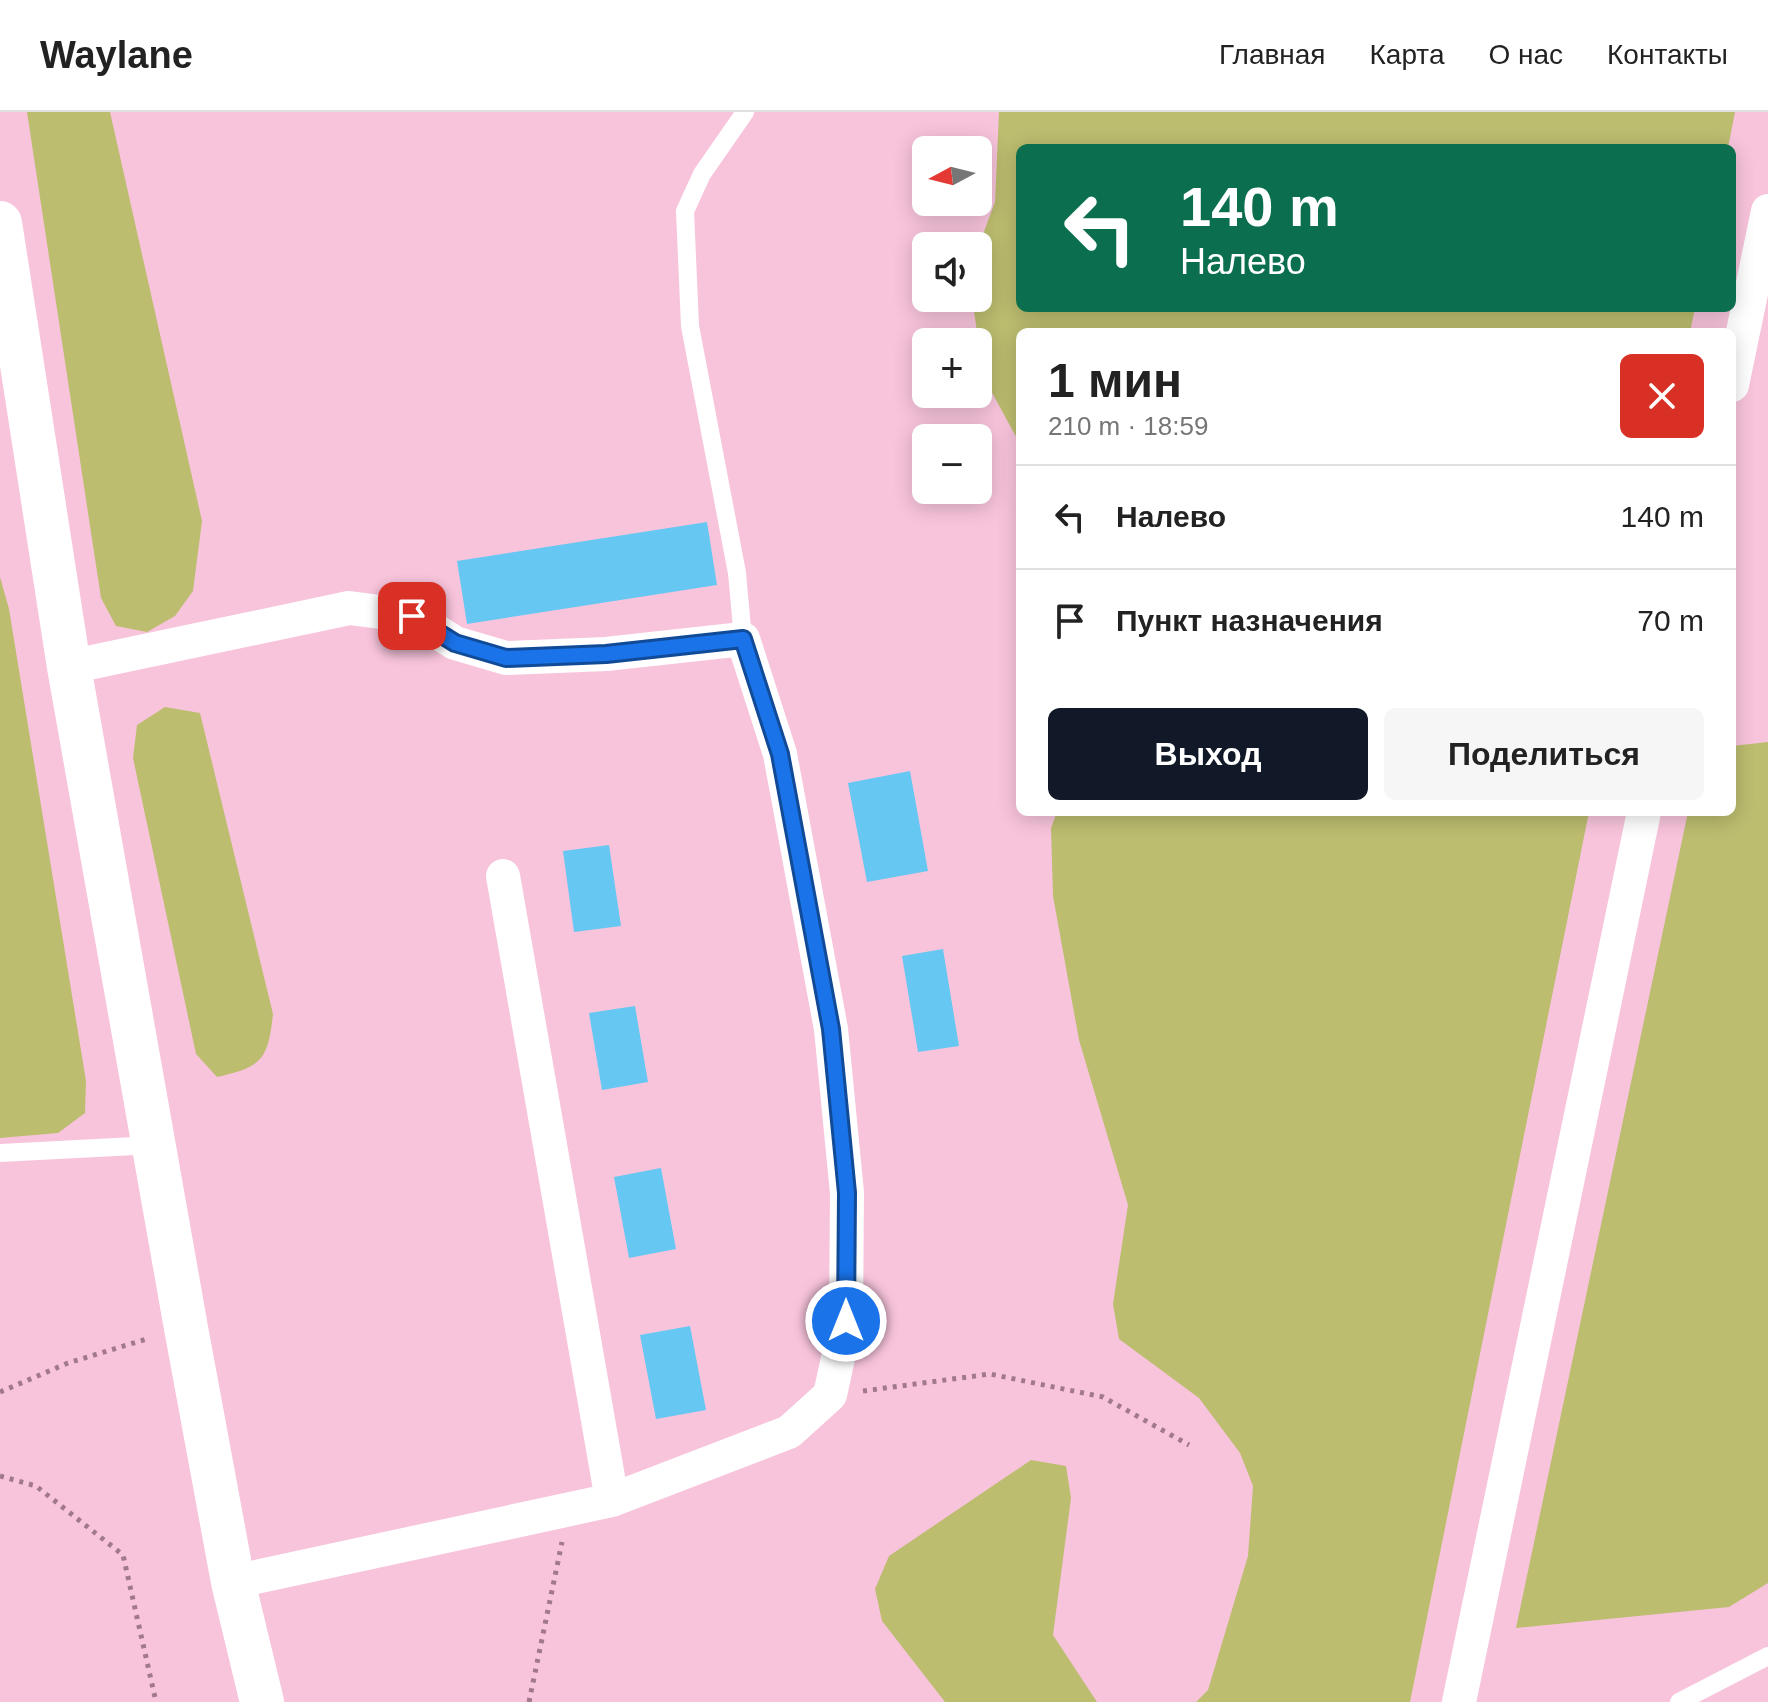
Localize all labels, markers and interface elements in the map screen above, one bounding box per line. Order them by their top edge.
text: Waylane [40,34,193,76]
text: Главная [1219,39,1326,70]
text: Карта [1370,39,1444,70]
text: О нас [1488,39,1563,70]
text: Контакты [1607,39,1728,70]
north arrow [912,136,992,216]
map controls [912,136,992,504]
text: 140 m [1180,175,1339,238]
icon: left [1048,176,1152,280]
button: sound [912,232,992,312]
text: Налево [1180,241,1306,282]
button: + [912,328,992,408]
text: 1 мин [1048,354,1182,407]
button: close [1620,354,1704,438]
text: 210 m · 18:59 [1048,411,1208,441]
button: − [912,424,992,504]
icon: left [1048,495,1092,539]
text: Налево [1116,500,1226,533]
text: 140 m [1621,500,1704,533]
pin [378,582,446,650]
icon: arrive [390,594,434,638]
icon: arrive [1048,599,1092,643]
text: Пункт назначения [1116,604,1383,637]
text: 70 m [1637,604,1704,637]
button: Выход [1048,708,1368,800]
button: Поделиться [1384,708,1704,800]
position arrow [804,1279,888,1363]

